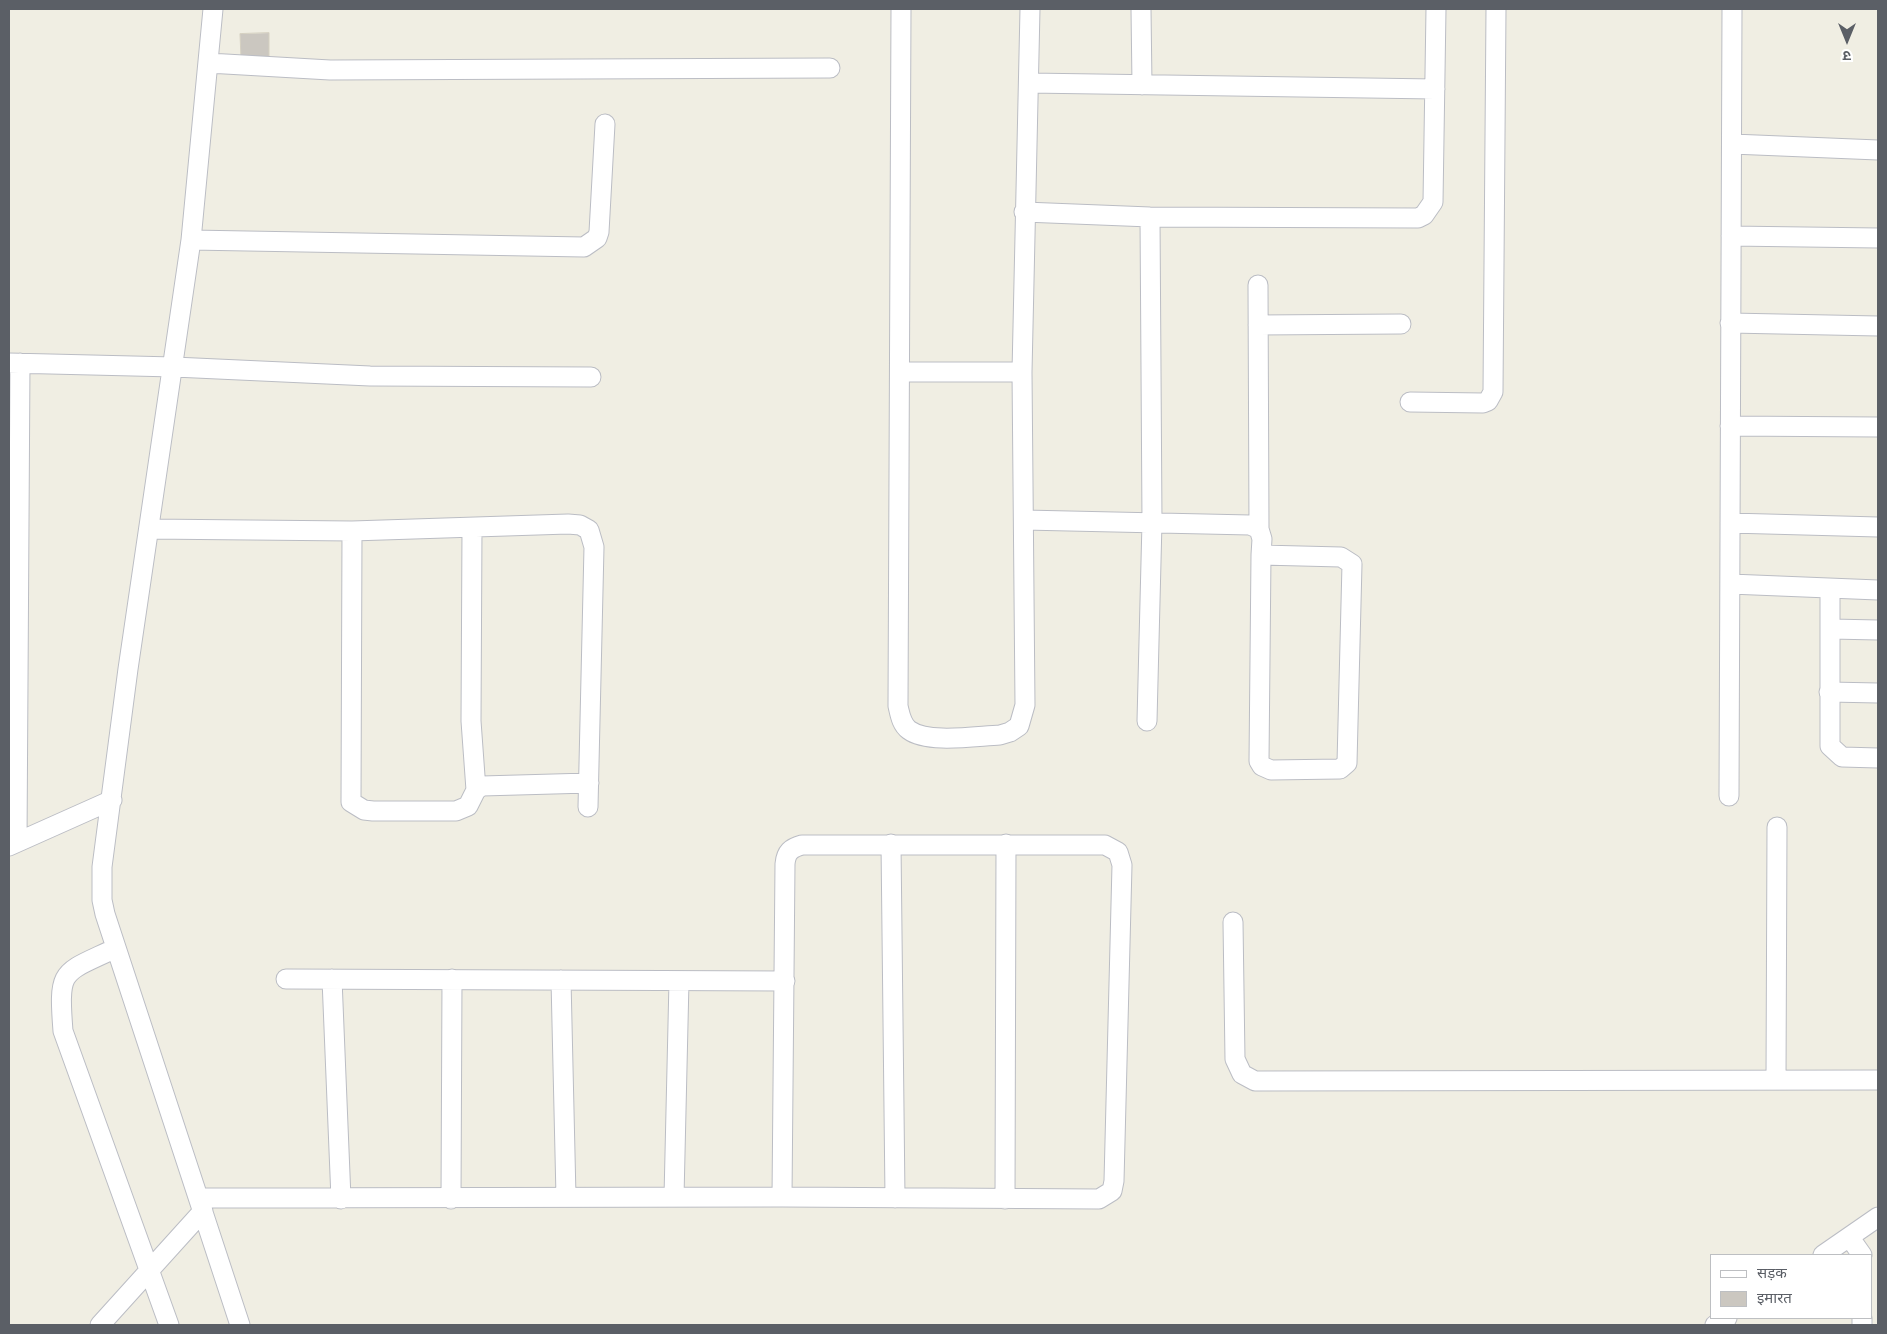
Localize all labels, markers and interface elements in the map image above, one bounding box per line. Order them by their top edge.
north arrow [1822,15,1872,65]
text: उ [1843,47,1851,64]
legend [1710,1254,1872,1319]
text: सड़क [1757,1264,1787,1282]
text: इमारत [1757,1289,1792,1307]

